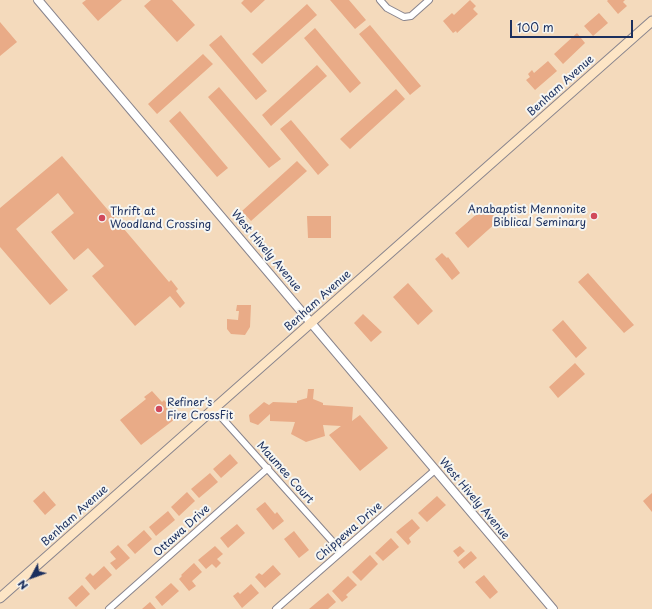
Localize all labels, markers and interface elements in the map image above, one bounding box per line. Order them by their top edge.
scale bar [512,12,635,38]
text: 100 m [517,18,554,36]
street label: Benham Avenue [525,53,597,119]
place label: Anabaptist Mennonite Biblical Seminary [468,203,586,229]
place label: Thrift at Woodland Crossing [110,205,211,231]
street label: West Hively Avenue [228,208,304,294]
marker: Anabaptist Mennonite Biblical Seminary [589,211,599,221]
marker: Thrift at Woodland Crossing [97,213,107,223]
street label: Benham Avenue [282,268,354,334]
place label: Refiner's Fire CrossFit [167,396,233,422]
marker: Refiner's Fire CrossFit [154,404,164,414]
street label: Maumee Court [254,439,316,507]
street label: West Hively Avenue [436,456,512,542]
street label: Benham Avenue [39,483,111,549]
street label: Chippewa Drive [313,500,385,564]
street label: Ottawa Drive [151,502,213,560]
north arrow [12,557,52,597]
text: N [13,576,32,594]

